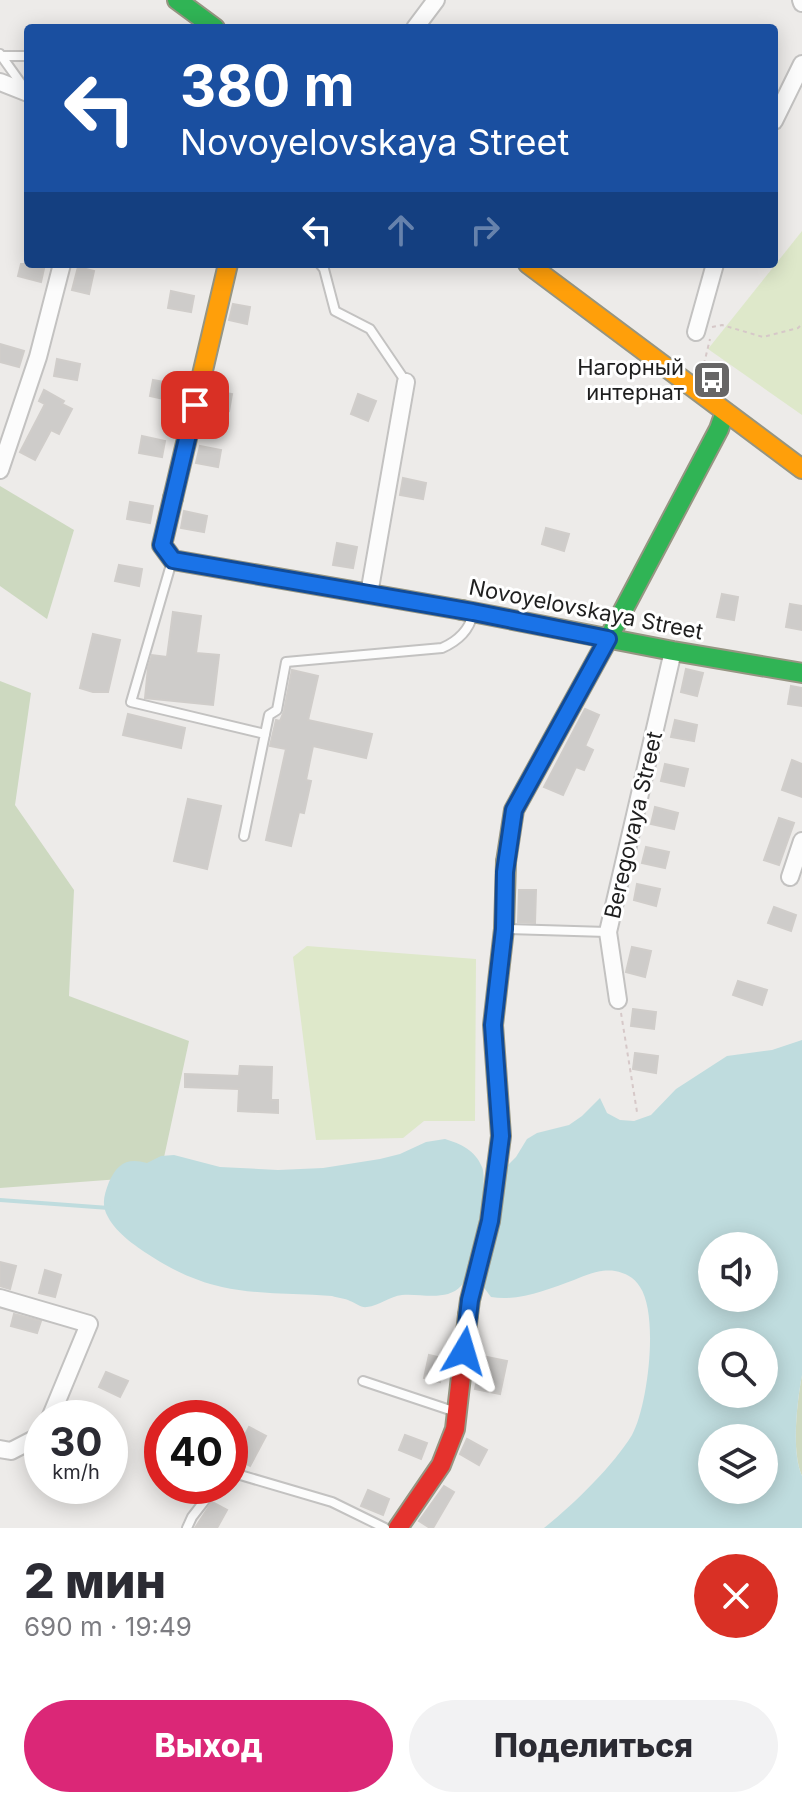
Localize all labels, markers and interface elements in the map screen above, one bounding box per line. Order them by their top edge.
text: 380 m [180,52,355,120]
icon: left [48,56,152,160]
text: Novoyelovskaya Street [180,120,569,164]
icon: left [295,208,339,252]
icon: ahead [379,208,423,252]
icon: right [463,208,507,252]
place label: Нагорный интернат [577,354,685,405]
bus stop icon: Нагорный интернат [691,359,733,401]
pin [161,371,229,439]
icon: arrive [173,383,217,427]
street label: Novoyelovskaya Street [467,574,705,644]
street label: Beregovaya Street [599,729,667,921]
map controls [698,1232,778,1504]
button: sound [698,1232,778,1312]
position arrow [422,1309,506,1393]
button: search [698,1328,778,1408]
speed limit sign: 40 [144,1400,248,1504]
text: 30 [50,1417,102,1466]
button: layers [698,1424,778,1504]
text: km/h [52,1460,100,1484]
text: 2 мин [24,1551,166,1610]
button: close [694,1554,778,1638]
text: 690 m · 19:49 [24,1611,192,1642]
button: Выход [24,1700,393,1792]
button: Поделиться [409,1700,778,1792]

